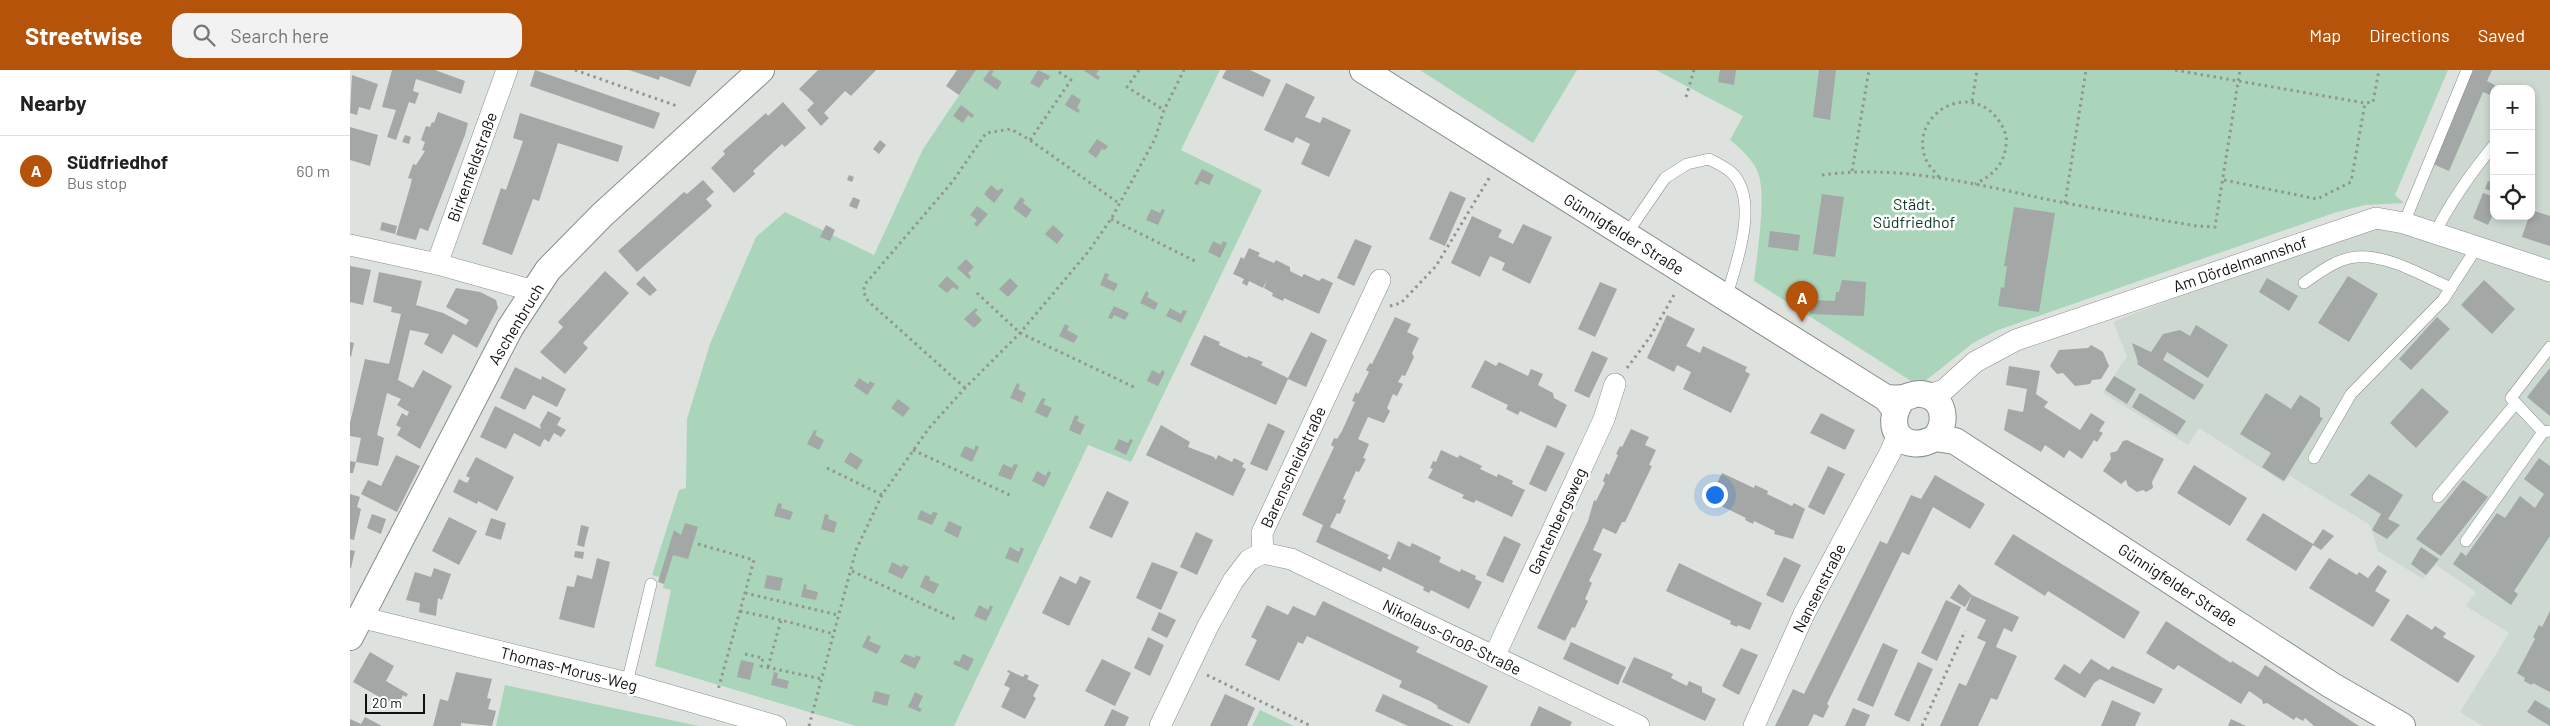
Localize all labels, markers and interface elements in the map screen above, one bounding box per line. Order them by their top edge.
search box [172,13,522,58]
text: Streetwise [25,21,142,50]
icon: search [190,21,218,49]
text: Search here [230,24,329,47]
text: Map [2309,24,2341,46]
text: Directions [2369,24,2450,46]
text: Saved [2478,24,2525,46]
map controls [2490,85,2535,220]
button: + [2490,85,2535,130]
text: Nearby [20,90,86,115]
street label: Birkenfeldstraße [443,109,500,224]
button: − [2490,130,2535,175]
text: Südfriedhof [67,150,168,173]
text: A [31,161,41,180]
text: 60 m [296,161,330,180]
text: Bus stop [67,173,127,192]
button: locate [2490,175,2535,220]
street label: Günnigfelder Straße [1561,189,1688,278]
park label: Städt. Südfriedhof [1873,194,1956,231]
street label: Am Dördelmannshof [2170,232,2310,295]
street label: Aschenbruch [484,280,547,368]
pin: A [1786,281,1818,322]
street label: Barenscheidstraße [1256,403,1329,531]
street label: Gantenbergsweg [1523,464,1590,577]
your location [1702,482,1728,508]
street label: Günnigfelder Straße [2115,539,2241,630]
street label: Nansenstraße [1788,540,1849,635]
street label: Nikolaus-Groß-Straße [1380,595,1525,678]
street label: Thomas-Morus-Weg [499,642,640,695]
scale bar [365,691,425,714]
text: 20 m [372,694,402,711]

